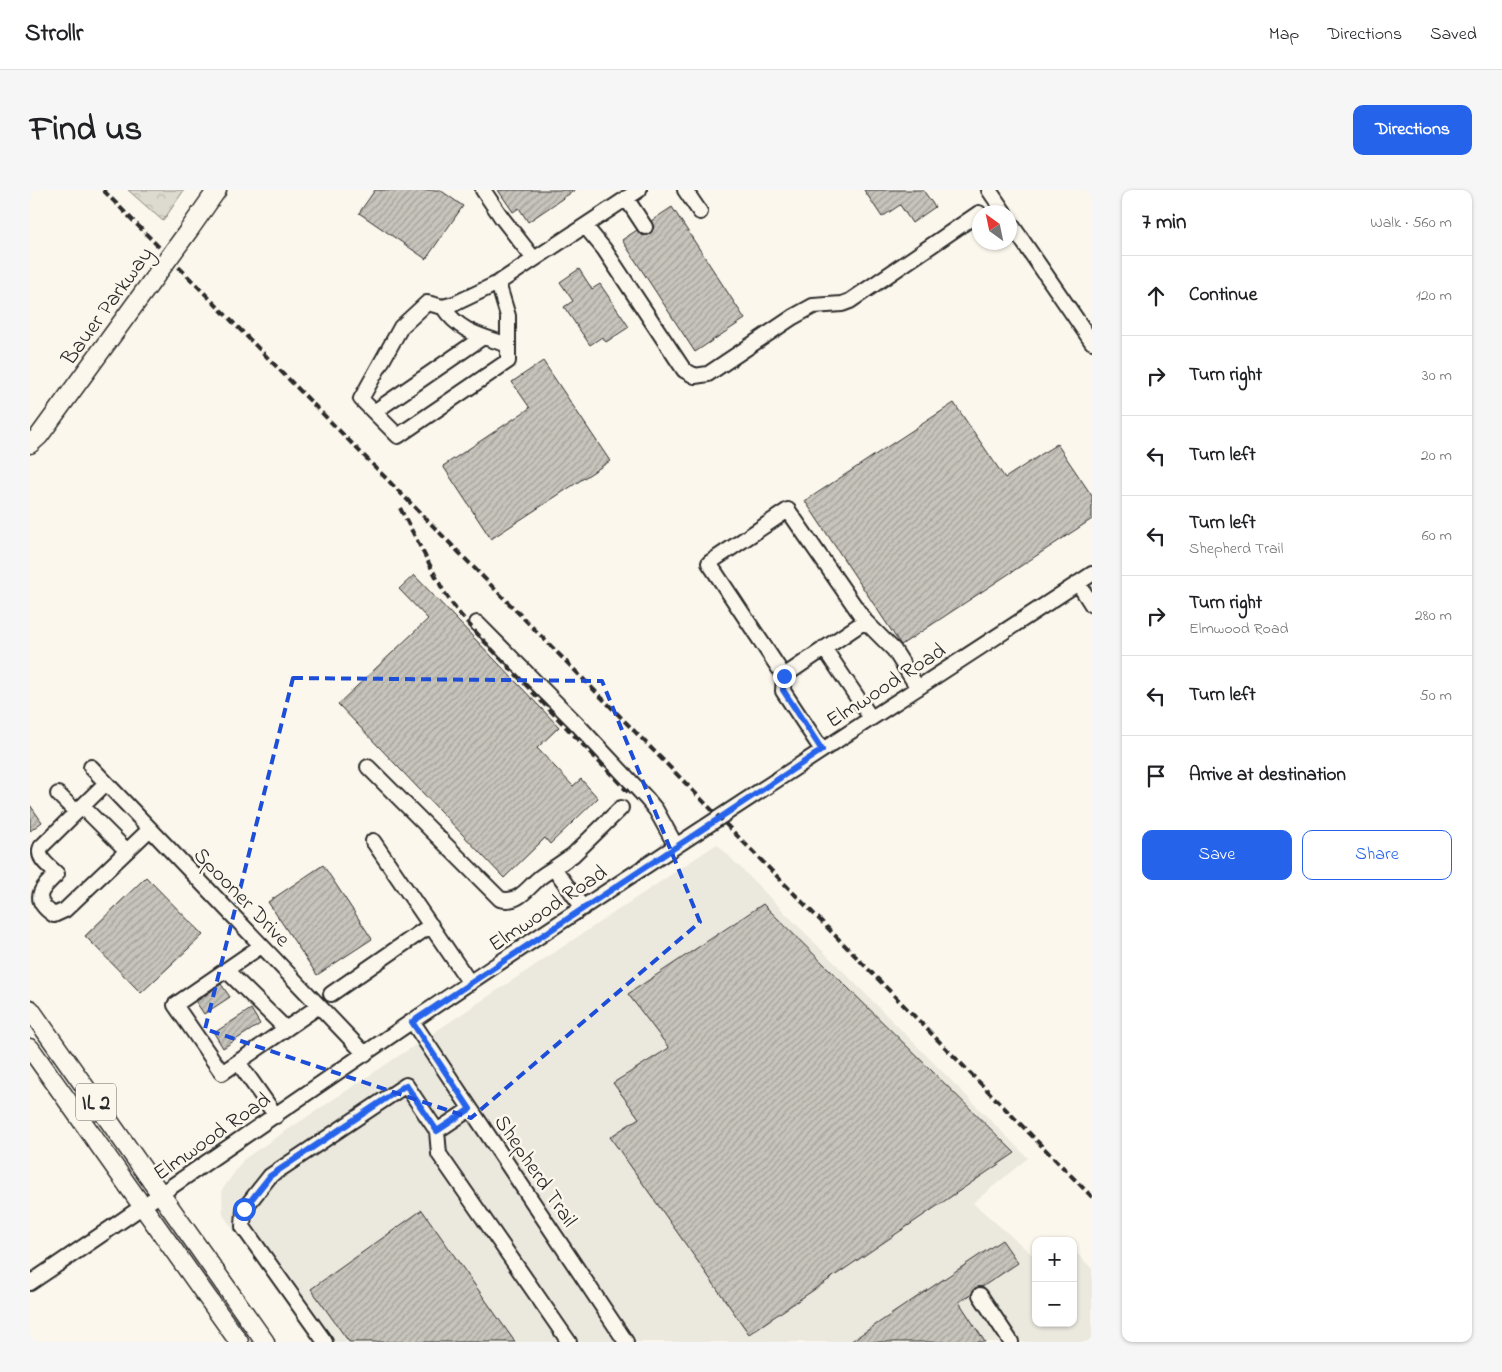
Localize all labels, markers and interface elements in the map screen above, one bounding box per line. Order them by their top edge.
text: Strollr [25,17,83,52]
text: Map [1269,22,1299,48]
text: Directions [1327,22,1402,48]
text: Saved [1430,22,1477,48]
text: Find us [30,105,142,156]
button: Directions [1353,105,1472,155]
north arrow [972,205,1017,250]
text: 7 min [1142,208,1186,238]
text: Walk · 560 m [1370,211,1452,235]
street label: Bauer Parkway [54,241,163,374]
icon: ahead [1142,282,1170,310]
text: Continue [1189,282,1257,309]
text: 120 m [1416,284,1452,308]
icon: right [1142,362,1170,390]
text: Turn right [1189,362,1262,389]
text: 30 m [1422,364,1452,388]
icon: left [1142,442,1170,470]
text: Turn left [1189,442,1256,469]
text: 20 m [1421,444,1452,468]
text: Turn left [1189,510,1256,537]
icon: left [1142,522,1170,550]
text: 60 m [1422,524,1452,548]
text: Shepherd Trail [1189,537,1283,561]
text: Turn right [1189,590,1262,617]
icon: right [1142,602,1170,630]
text: 280 m [1415,604,1452,628]
text: Elmwood Road [1189,617,1289,641]
street label: Elmwood Road [821,636,953,737]
route end [773,665,796,688]
icon: left [1142,682,1170,710]
text: Turn left [1189,682,1256,709]
text: 50 m [1420,684,1452,708]
icon: arrive [1142,762,1170,790]
text: Arrive at destination [1189,762,1346,789]
button: Save [1142,830,1292,880]
button: Share [1302,830,1452,880]
street label: Spooner Drive [185,841,297,955]
street label: Elmwood Road [483,858,614,961]
road number: IL 2 [76,1084,116,1120]
street label: Elmwood Road [147,1085,278,1190]
street label: Shepherd Trail [485,1109,584,1234]
route start [233,1198,256,1221]
map controls [1032,1237,1077,1327]
button: + [1032,1237,1077,1282]
button: − [1032,1282,1077,1327]

